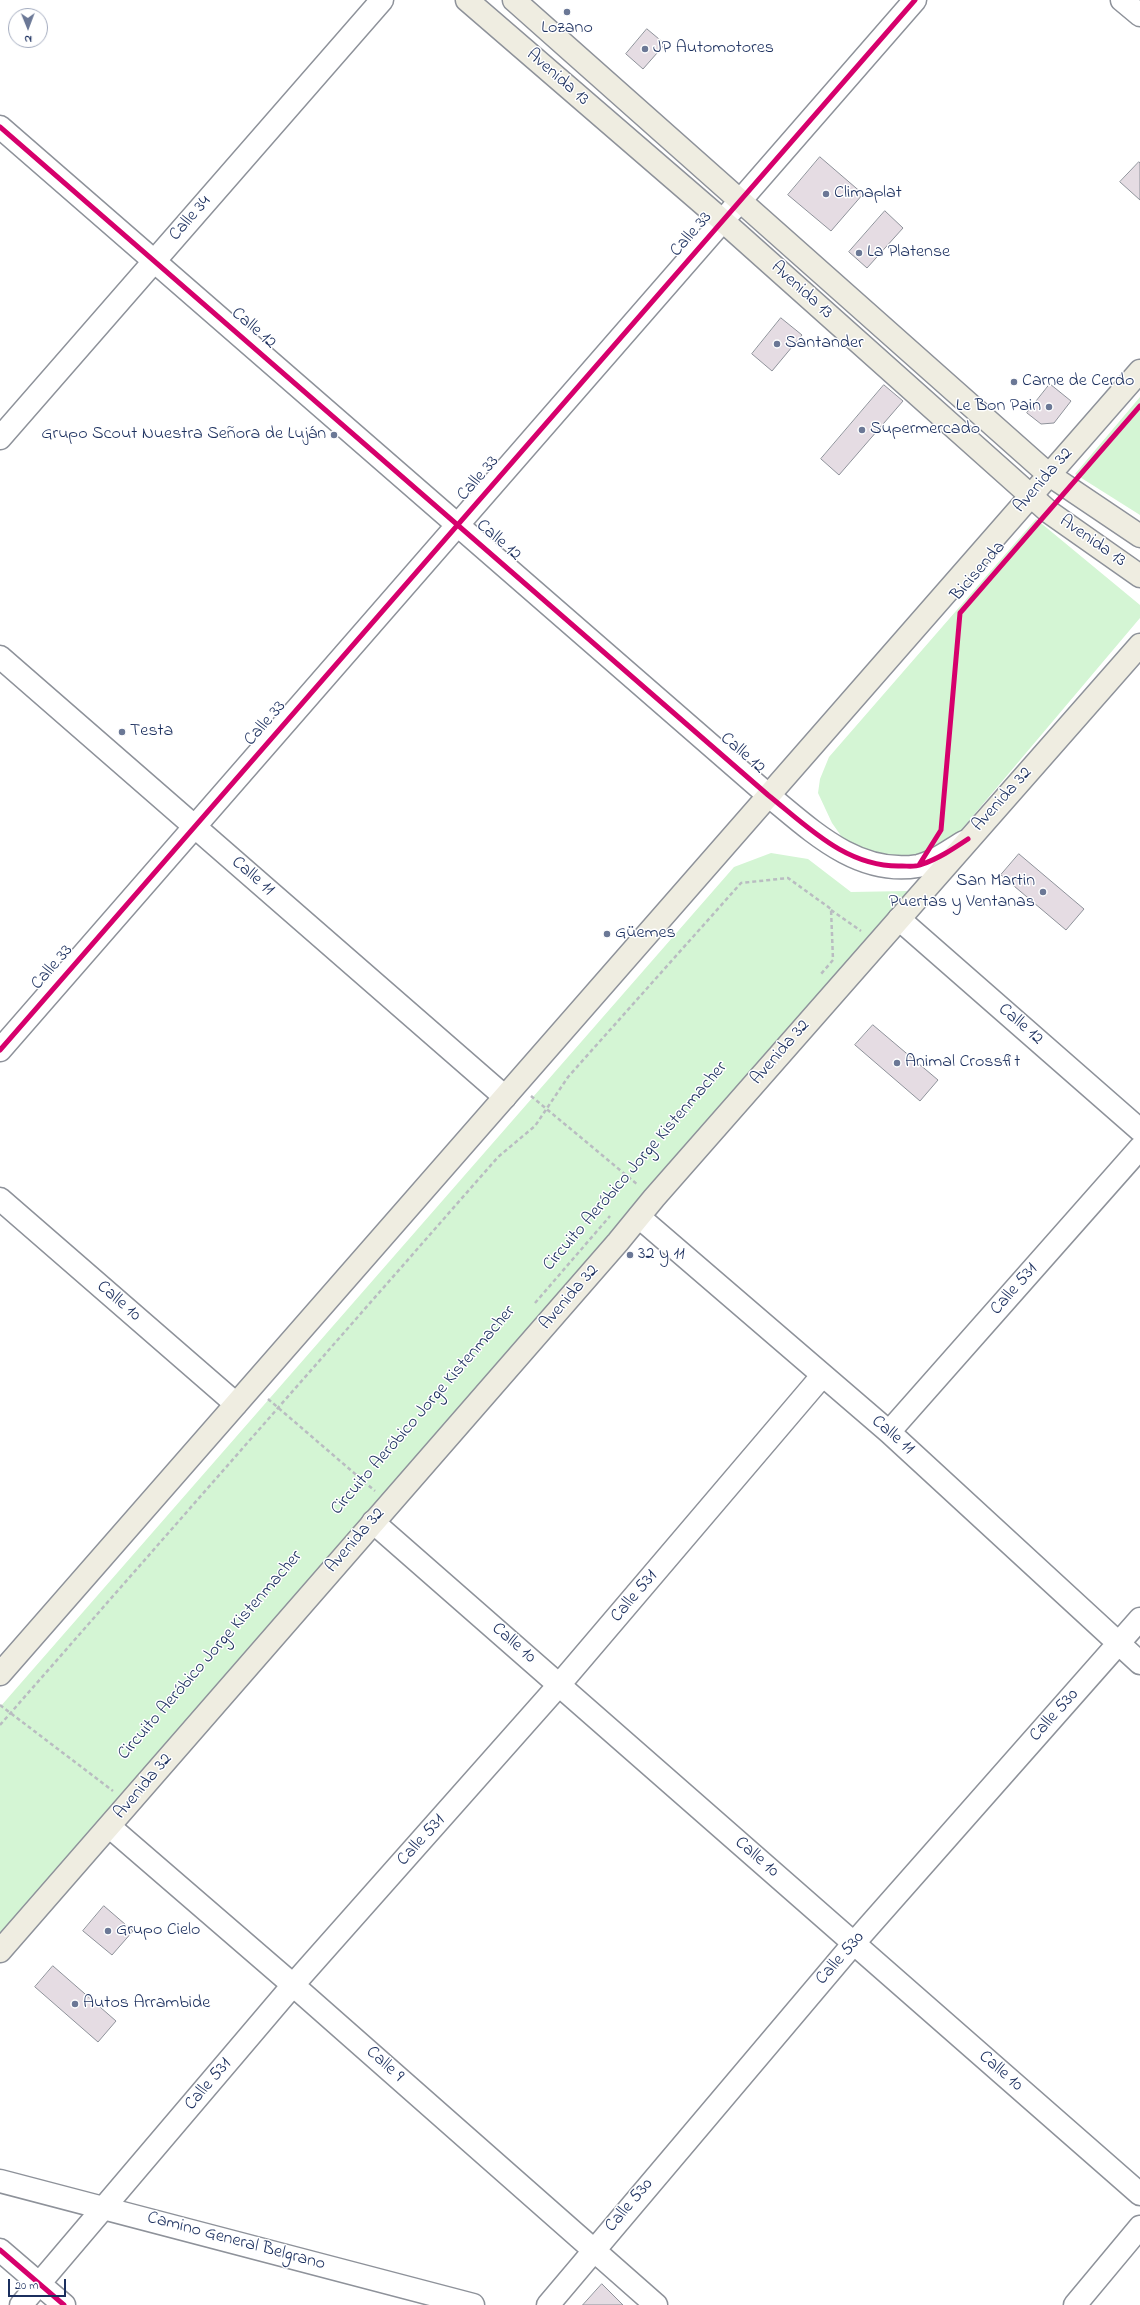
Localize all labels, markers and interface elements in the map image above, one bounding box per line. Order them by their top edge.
marker: Lozano [562,7,572,17]
north arrow [8,8,48,48]
place label: Lozano [541,18,593,40]
text: N [24,31,32,47]
place label: JP Automotores [653,38,774,60]
marker: JP Automotores [640,44,650,54]
street label: Avenida 13 [521,45,593,111]
place label: Climaplat [834,183,902,205]
marker: Climaplat [821,189,831,199]
street label: Calle 34 [165,192,217,246]
street label: Calle 33 [666,208,718,262]
place label: La Platense [867,242,950,264]
marker: La Platense [854,248,864,258]
street label: Avenida 13 [765,257,837,325]
street label: Calle 12 [226,304,280,354]
place label: Santander [785,333,864,355]
marker: Santander [772,339,782,349]
place label: Carne de Cerdo [1022,371,1134,393]
marker: Carne de Cerdo [1009,377,1019,387]
place label: Le Bon Pain [956,396,1041,418]
marker: Le Bon Pain [1044,402,1054,412]
place label: Supermercado [870,419,980,441]
place label: Grupo Scout Nuestra Señora de Luján [41,424,326,446]
marker: Supermercado [857,425,867,435]
marker: Grupo Scout Nuestra Señora de Luján [329,430,339,440]
street label: Avenida 32 [1010,444,1078,518]
street label: Calle 33 [453,452,505,506]
street label: Avenida 13 [1055,511,1129,573]
street label: Calle 12 [471,516,525,566]
street label: Bicisenda [947,538,1011,606]
street label: Calle 33 [240,697,292,751]
place label: Testa [130,721,173,743]
marker: Testa [117,727,127,737]
street label: Calle 12 [715,729,769,779]
street label: Avenida 32 [968,763,1038,837]
street label: Calle 11 [226,853,278,901]
place label: San Martin Puertas y Ventanas [889,871,1035,914]
marker: San Martin Puertas y Ventanas [1038,887,1048,897]
place label: Güemes [615,923,676,945]
marker: Güemes [602,929,612,939]
street label: Calle 33 [27,941,79,995]
street label: Calle 12 [993,1000,1047,1050]
street label: Avenida 32 [747,1016,815,1090]
place label: Animal Crossfit [905,1052,1020,1074]
street label: Circuito Aeróbico Jorge Kistenmacher [539,1058,733,1276]
marker: Animal Crossfit [892,1058,902,1068]
place label: 32 y 11 [638,1244,685,1266]
marker: 32 y 11 [625,1250,635,1260]
street label: Calle 531 [987,1260,1043,1320]
street label: Avenida 32 [536,1261,604,1335]
street label: Calle 10 [91,1277,145,1327]
street label: Circuito Aeróbico Jorge Kistenmacher [327,1302,521,1520]
street label: Calle 11 [866,1412,918,1460]
street label: Avenida 32 [322,1504,390,1578]
street label: Circuito Aeróbico Jorge Kistenmacher [114,1547,308,1765]
street label: Calle 531 [607,1566,663,1628]
street label: Calle 10 [486,1619,540,1669]
street label: Calle 530 [1026,1685,1084,1747]
street label: Avenida 32 [110,1750,178,1824]
street label: Calle 531 [393,1811,451,1871]
street label: Calle 10 [729,1833,783,1883]
place label: Grupo Cielo [116,1920,200,1942]
marker: Grupo Cielo [103,1926,113,1936]
street label: Calle 530 [812,1928,870,1990]
place label: Autos Arrambide [83,1993,210,2015]
marker: Autos Arrambide [70,1999,80,2009]
street label: Calle 9 [361,2042,407,2088]
street label: Calle 10 [973,2047,1027,2097]
street label: Calle 531 [181,2054,237,2116]
street label: Calle 530 [601,2175,659,2237]
street label: Camino General Belgrano [145,2208,327,2276]
scale bar [10,2271,68,2297]
text: 20 m [15,2277,38,2295]

